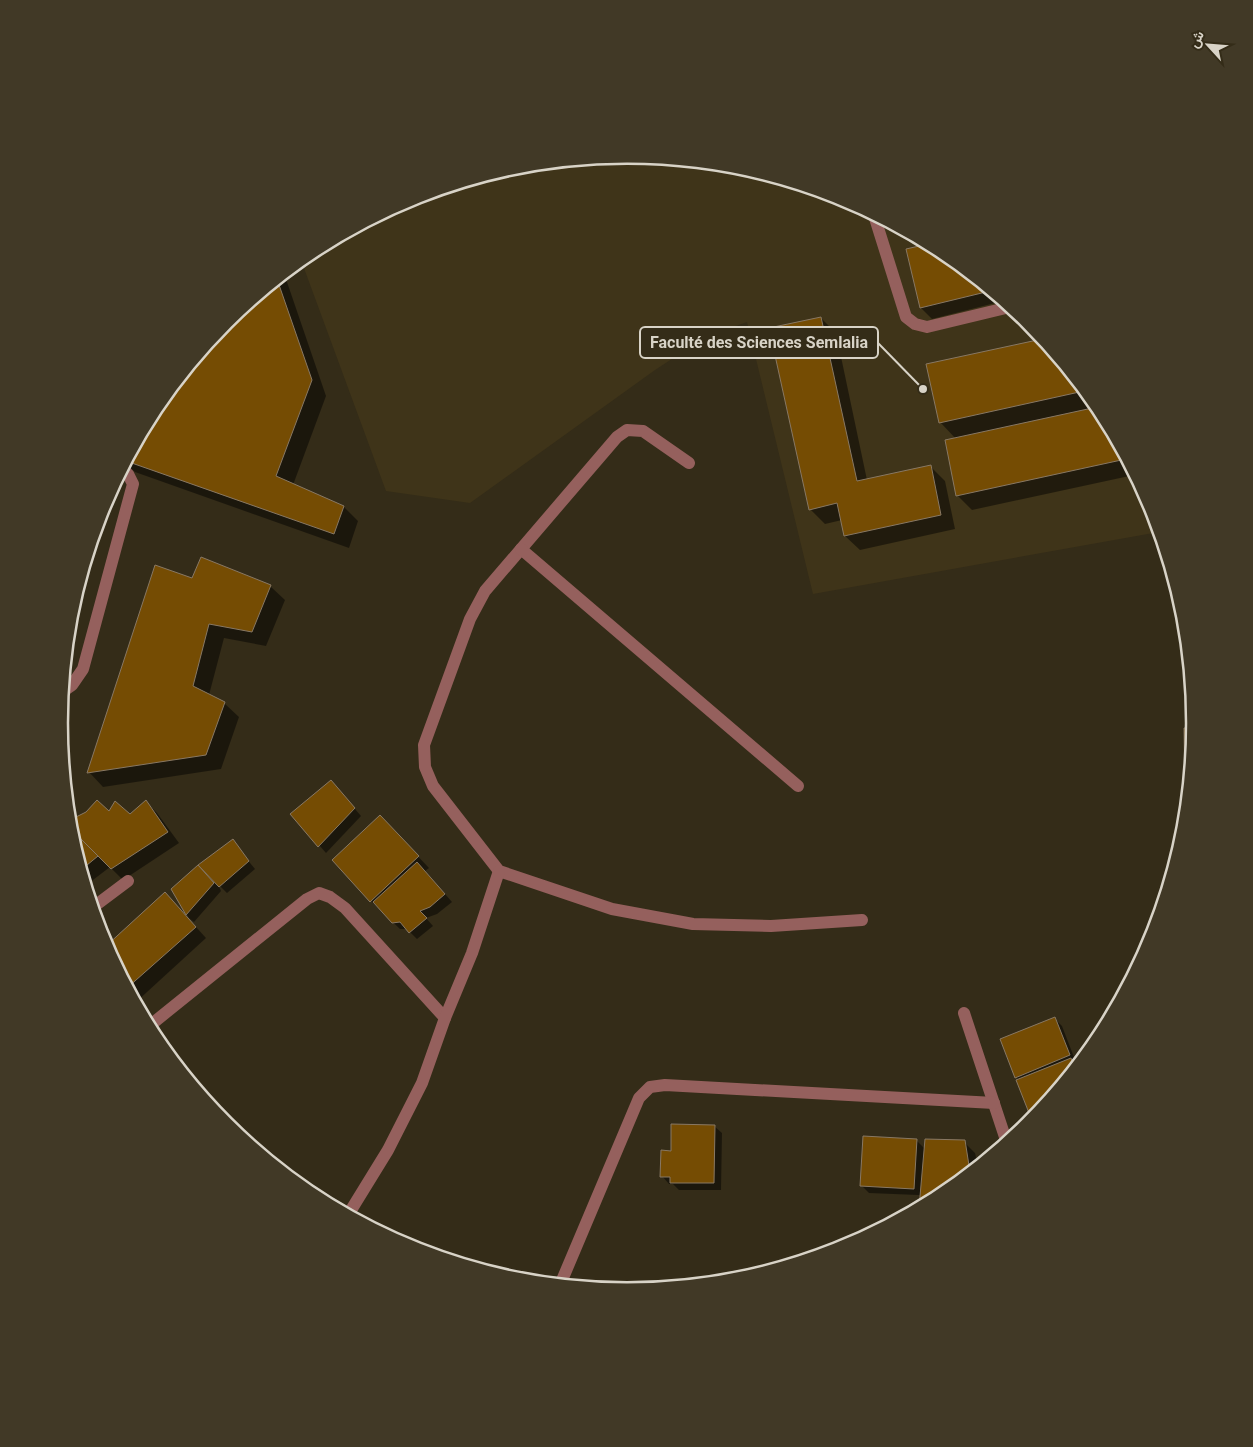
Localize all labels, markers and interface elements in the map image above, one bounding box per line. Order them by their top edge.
north arrow [1183,20,1233,70]
text: ش [1185,28,1212,53]
callout: Faculté des Sciences Semlalia [640,327,878,358]
text: Faculté des Sciences Semlalia [650,332,868,357]

